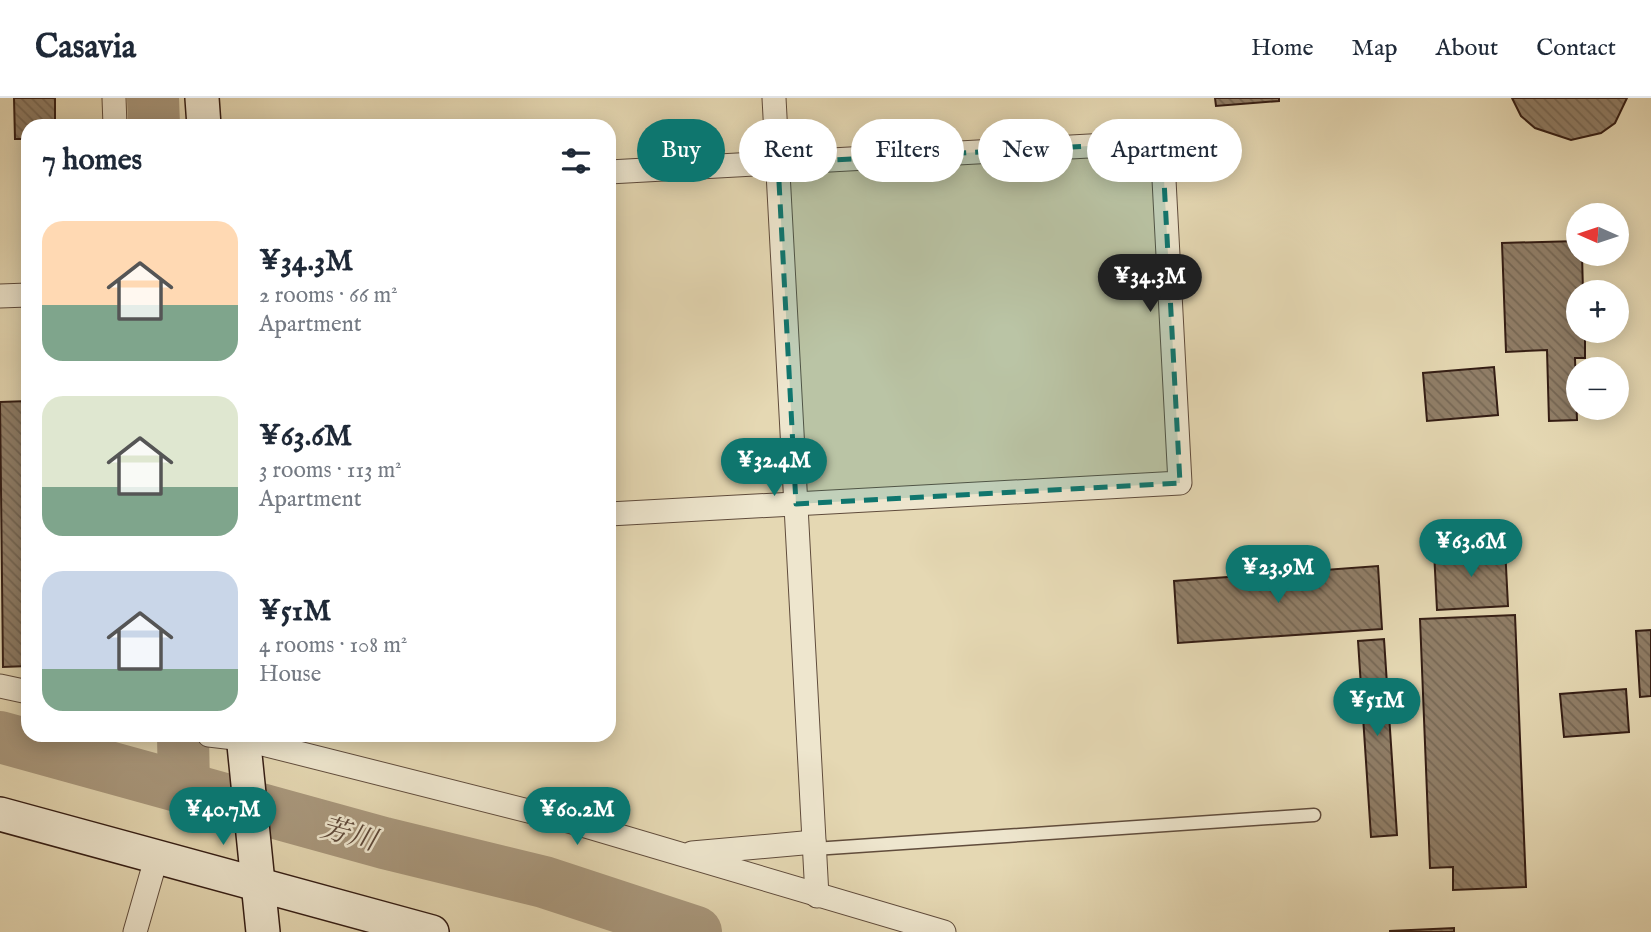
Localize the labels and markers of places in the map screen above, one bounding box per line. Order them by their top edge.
pin: ¥34.3M [1093,254,1207,314]
pin: ¥32.4M [717,438,831,498]
pin: ¥63.6M [1414,519,1528,579]
pin: ¥23.9M [1221,546,1335,605]
pin: ¥51M [1336,678,1418,738]
pin: ¥40.7M [166,788,280,847]
pin: ¥60.2M [520,788,634,847]

